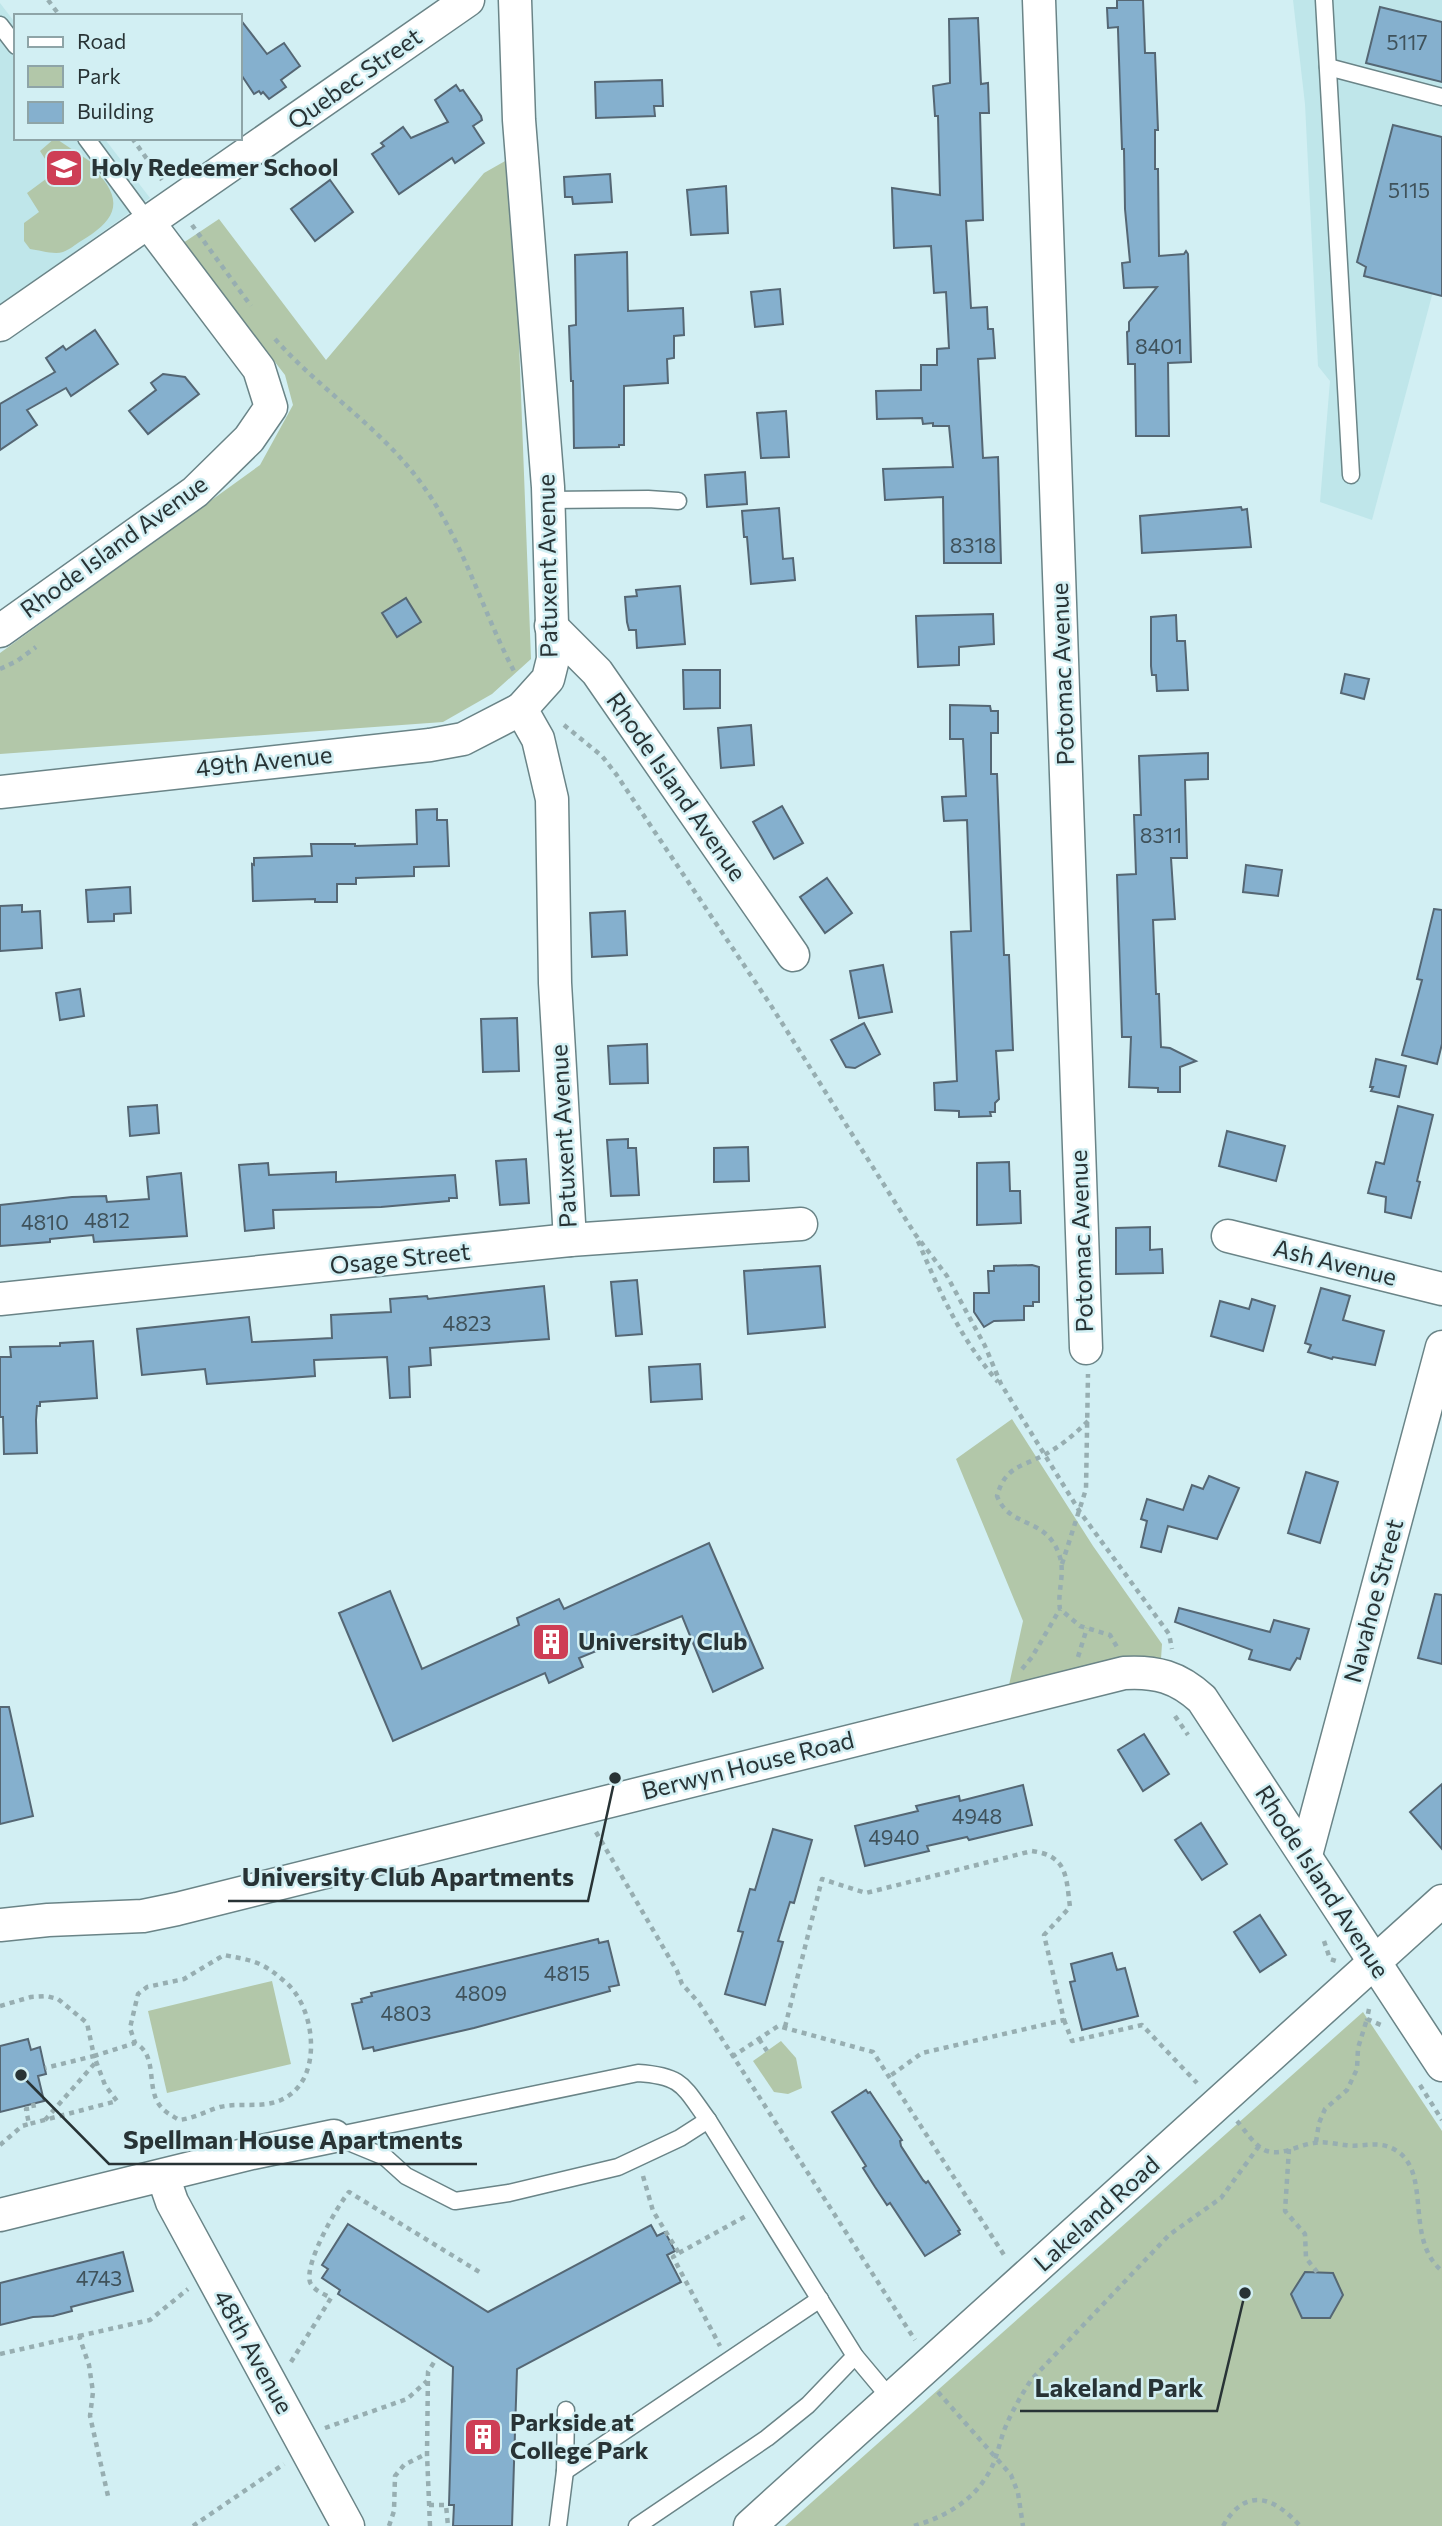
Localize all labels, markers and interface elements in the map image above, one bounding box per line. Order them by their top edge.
legend [14,14,242,140]
street label: Quebec Street [282,21,427,135]
text: Road [77,28,126,53]
house number: 5117 [1386,29,1428,54]
text: Park [77,63,121,88]
text: Building [77,98,154,123]
school or university icon: Holy Redeemer School [43,147,85,189]
place label: Holy Redeemer School [91,152,339,181]
house number: 5115 [1388,177,1430,202]
house number: 8401 [1135,333,1183,358]
street label: Rhode Island Avenue [14,468,212,623]
street label: Patuxent Avenue [530,474,563,658]
house number: 8318 [950,532,996,557]
street label: Potomac Avenue [1044,582,1079,766]
street label: Rhode Island Avenue [601,686,753,886]
street label: 49th Avenue [194,739,334,782]
house number: 8311 [1140,822,1182,847]
street label: Patuxent Avenue [543,1043,582,1229]
street label: Potomac Avenue [1063,1149,1098,1333]
house number: 4812 [84,1207,130,1232]
house number: 4810 [21,1209,69,1234]
street label: Ash Avenue [1271,1232,1400,1291]
street label: Osage Street [328,1236,472,1279]
house number: 4823 [443,1310,491,1335]
street label: Navahoe Street [1337,1515,1408,1686]
building icon: University Club [530,1621,572,1663]
place label: University Club [578,1626,747,1655]
street label: Berwyn House Road [639,1724,857,1805]
street label: Rhode Island Avenue [1250,1779,1396,1983]
house number: 4948 [952,1803,1002,1828]
house number: 4940 [868,1824,920,1849]
callout: University Club Apartments [228,1854,588,1901]
text: University Club Apartments [242,1860,574,1891]
house number: 4815 [544,1960,590,1985]
house number: 4809 [455,1980,507,2005]
house number: 4803 [381,2000,431,2025]
callout: Spellman House Apartments [109,2117,477,2164]
text: Spellman House Apartments [123,2123,463,2154]
street label: Lakeland Road [1027,2149,1165,2277]
house number: 4743 [76,2265,122,2290]
street label: 48th Avenue [208,2284,300,2418]
callout: Lakeland Park [1020,2364,1217,2411]
text: Lakeland Park [1035,2371,1204,2402]
place label: Parkside at College Park [510,2407,649,2464]
building icon: Parkside at College Park [462,2416,504,2458]

